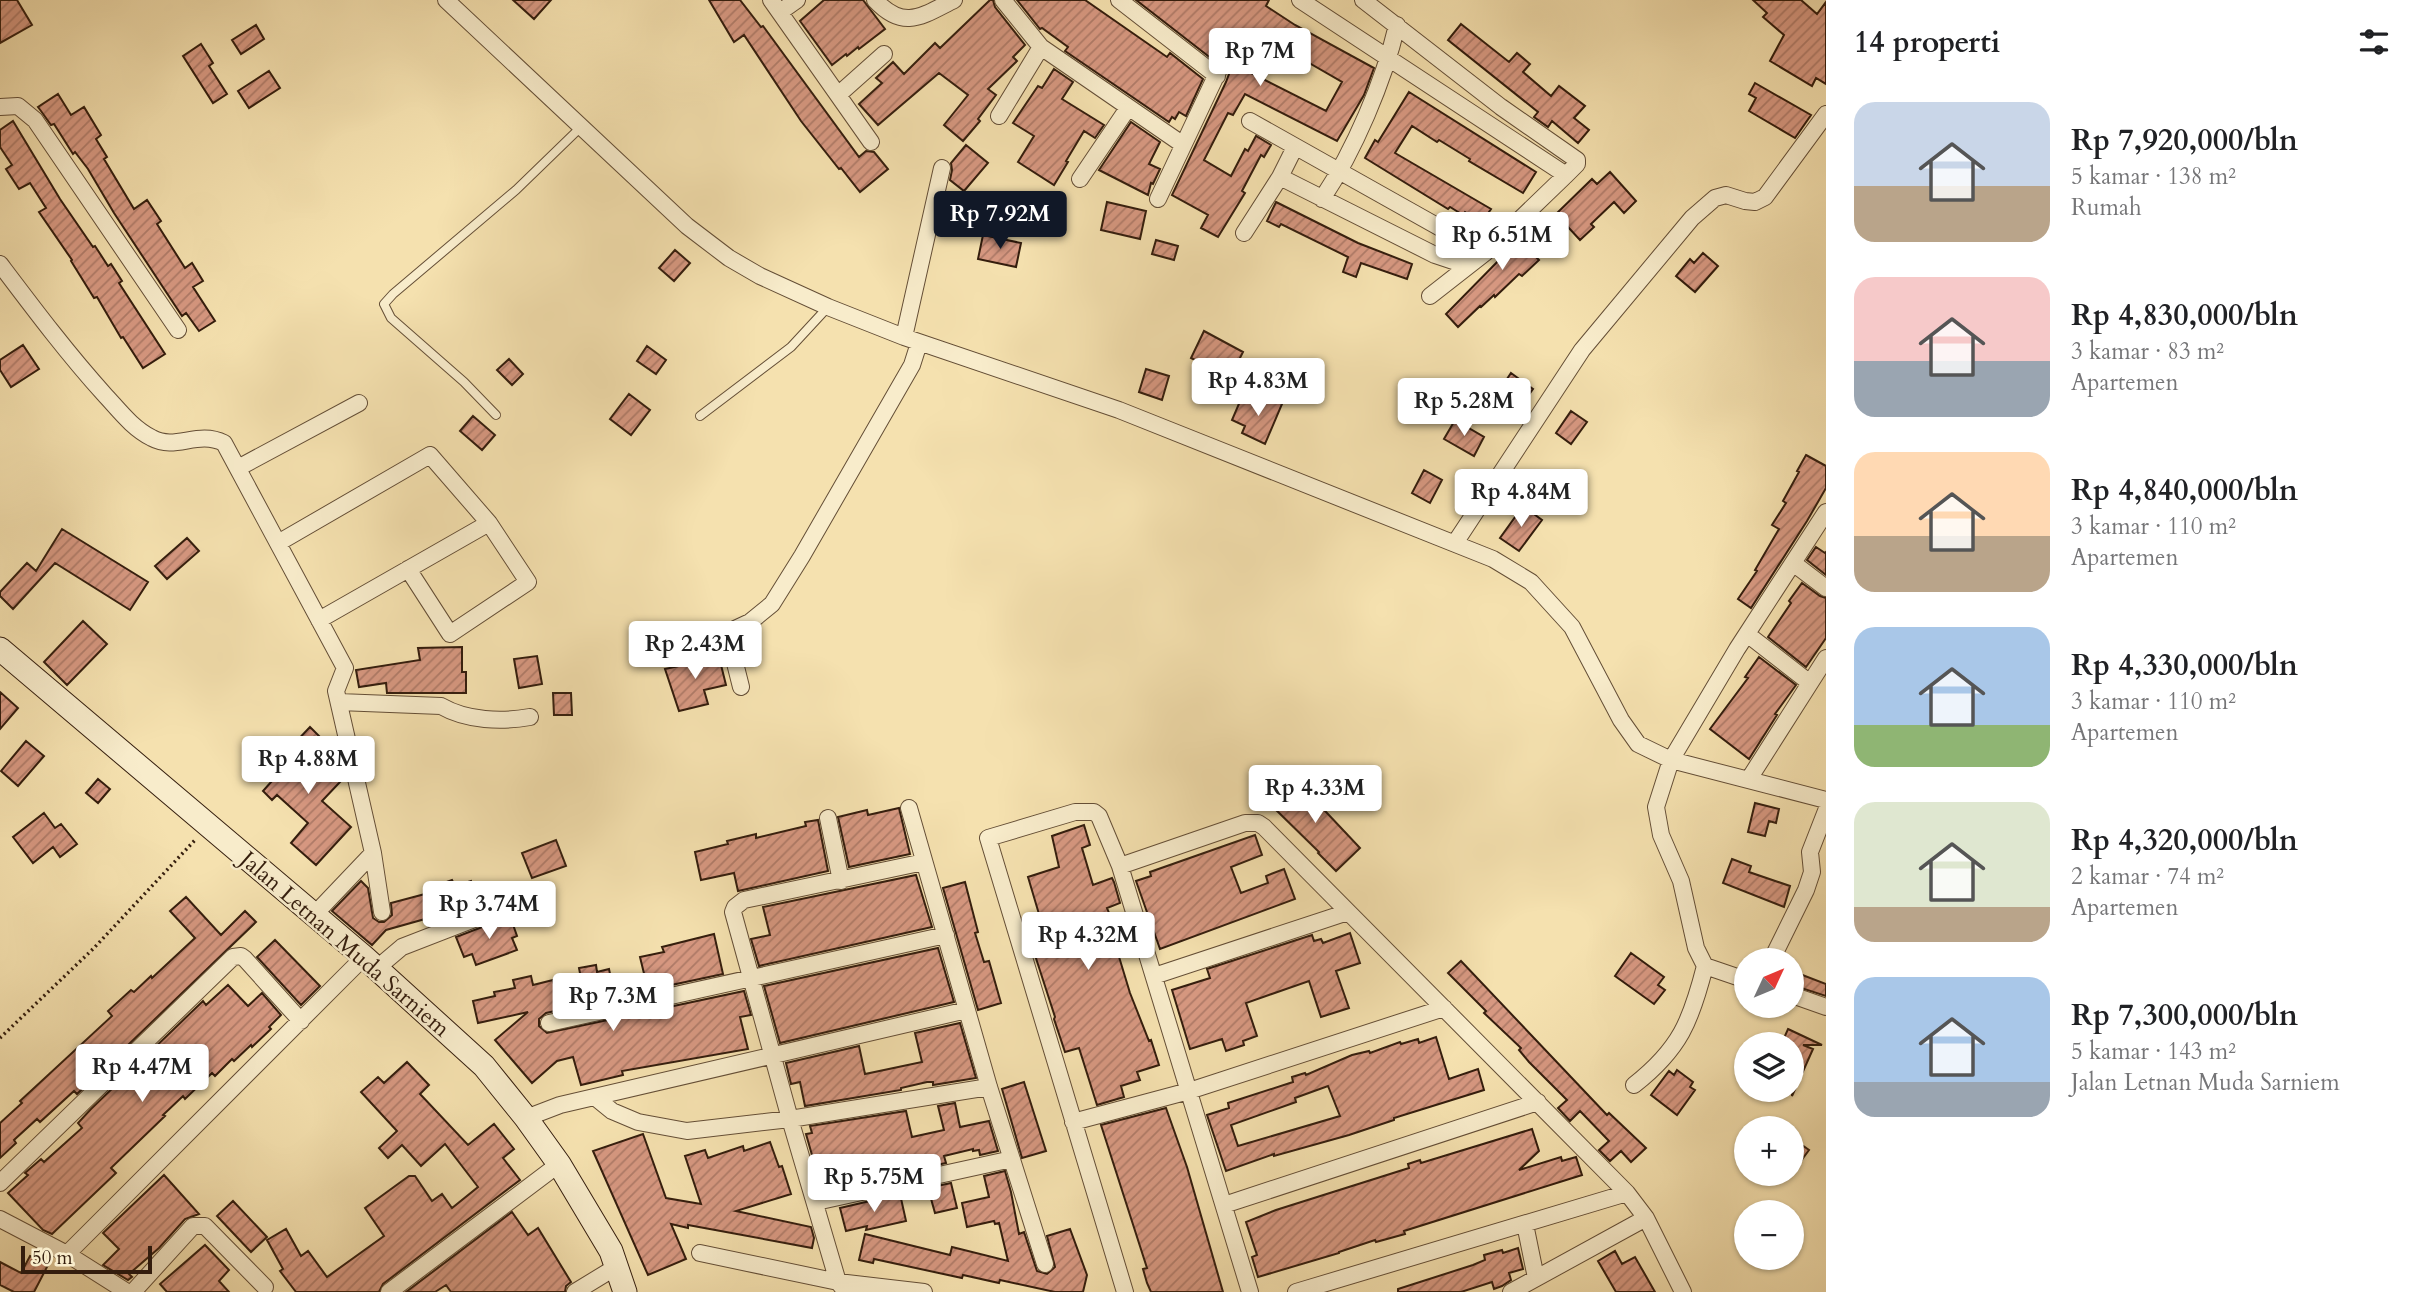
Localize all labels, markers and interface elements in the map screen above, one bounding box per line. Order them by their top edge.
text: 14 properti [1854,22,2000,63]
icon: filters [2355,23,2393,61]
pin: Rp 7M [1211,28,1309,88]
text: Rp 7M [1225,35,1295,66]
text: Rp 7,920,000/bln [2071,120,2298,161]
icon: home [1910,130,1994,214]
text: 5 kamar · 138 m² [2071,161,2236,192]
pin: Rp 7.92M [928,191,1072,251]
text: Rumah [2071,192,2142,223]
text: Rp 7.92M [950,198,1050,229]
pin: Rp 6.51M [1430,212,1574,272]
text: Rp 6.51M [1452,219,1552,250]
text: Rp 4,830,000/bln [2071,295,2298,336]
icon: home [1910,305,1994,389]
text: 3 kamar · 83 m² [2071,336,2224,367]
pin: Rp 4.83M [1186,358,1330,418]
text: Rp 4.83M [1208,365,1308,396]
text: Apartemen [2071,367,2179,398]
pin: Rp 5.28M [1392,378,1536,438]
text: Rp 5.28M [1414,385,1514,416]
pin: Rp 4.84M [1449,470,1593,529]
text: Rp 4,840,000/bln [2071,470,2298,511]
text: Rp 4.84M [1471,476,1571,507]
icon: home [1910,480,1994,564]
text: 3 kamar · 110 m² [2071,511,2236,542]
text: Apartemen [2071,542,2179,573]
pin: Rp 2.43M [623,622,767,681]
text: Rp 2.43M [645,628,745,659]
text: Rp 4,330,000/bln [2071,645,2298,686]
icon: home [1910,655,1994,739]
text: 3 kamar · 110 m² [2071,686,2236,717]
text: Apartemen [2071,717,2179,748]
pin: Rp 4.88M [236,736,380,796]
text: Rp 4.88M [258,743,358,774]
pin: Rp 4.33M [1243,766,1387,825]
text: Rp 4.33M [1265,772,1365,803]
text: Rp 4,320,000/bln [2071,820,2298,861]
icon: home [1910,830,1994,914]
street label: Jalan Letnan Muda Sarniem [231,842,457,1044]
text: 2 kamar · 74 m² [2071,861,2224,892]
pin: Rp 3.74M [417,881,561,941]
text: Rp 3.74M [439,888,539,919]
text: Apartemen [2071,892,2179,923]
pin: Rp 4.32M [1016,912,1160,972]
text: Rp 4.32M [1038,919,1138,950]
north arrow [1734,948,1804,1018]
map controls [1734,948,1804,1270]
pin: Rp 7.3M [548,974,678,1033]
text: Rp 7.3M [569,980,657,1011]
text: Rp 7,300,000/bln [2071,995,2298,1036]
icon: home [1910,1005,1994,1089]
button: layers [1734,1032,1804,1102]
text: 5 kamar · 143 m² [2071,1036,2236,1067]
pin: Rp 4.47M [70,1044,214,1104]
text: Rp 4.47M [92,1051,192,1082]
text: Jalan Letnan Muda Sarniem [2071,1067,2340,1098]
button: + [1734,1116,1804,1186]
pin: Rp 5.75M [802,1154,946,1214]
text: Rp 5.75M [824,1161,924,1192]
button: − [1734,1200,1804,1270]
scale bar [21,1243,152,1275]
text: 50 m [32,1245,73,1271]

